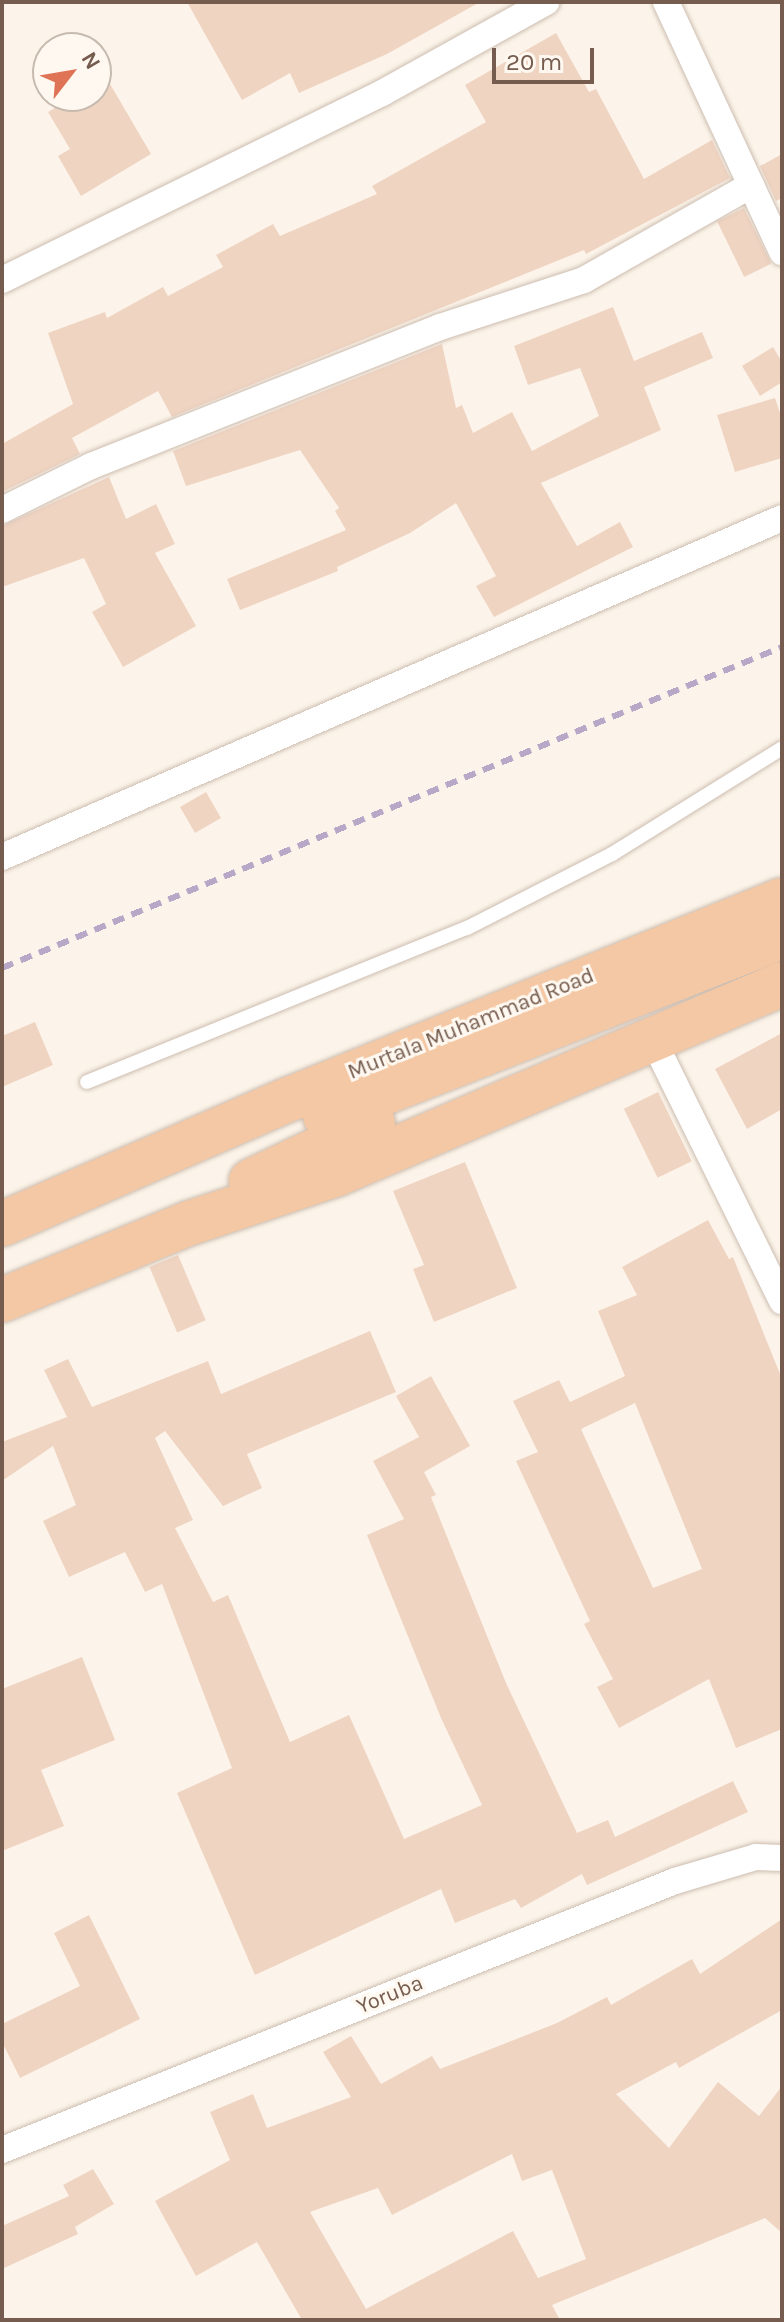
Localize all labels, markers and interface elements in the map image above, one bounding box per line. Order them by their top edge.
north arrow [32,32,112,112]
scale bar [496,32,598,82]
text: N [76,47,106,74]
text: 20 m [506,48,562,76]
street label: Murtala Muhammad Road [344,962,598,1086]
street label: Yoruba [353,1970,427,2020]

